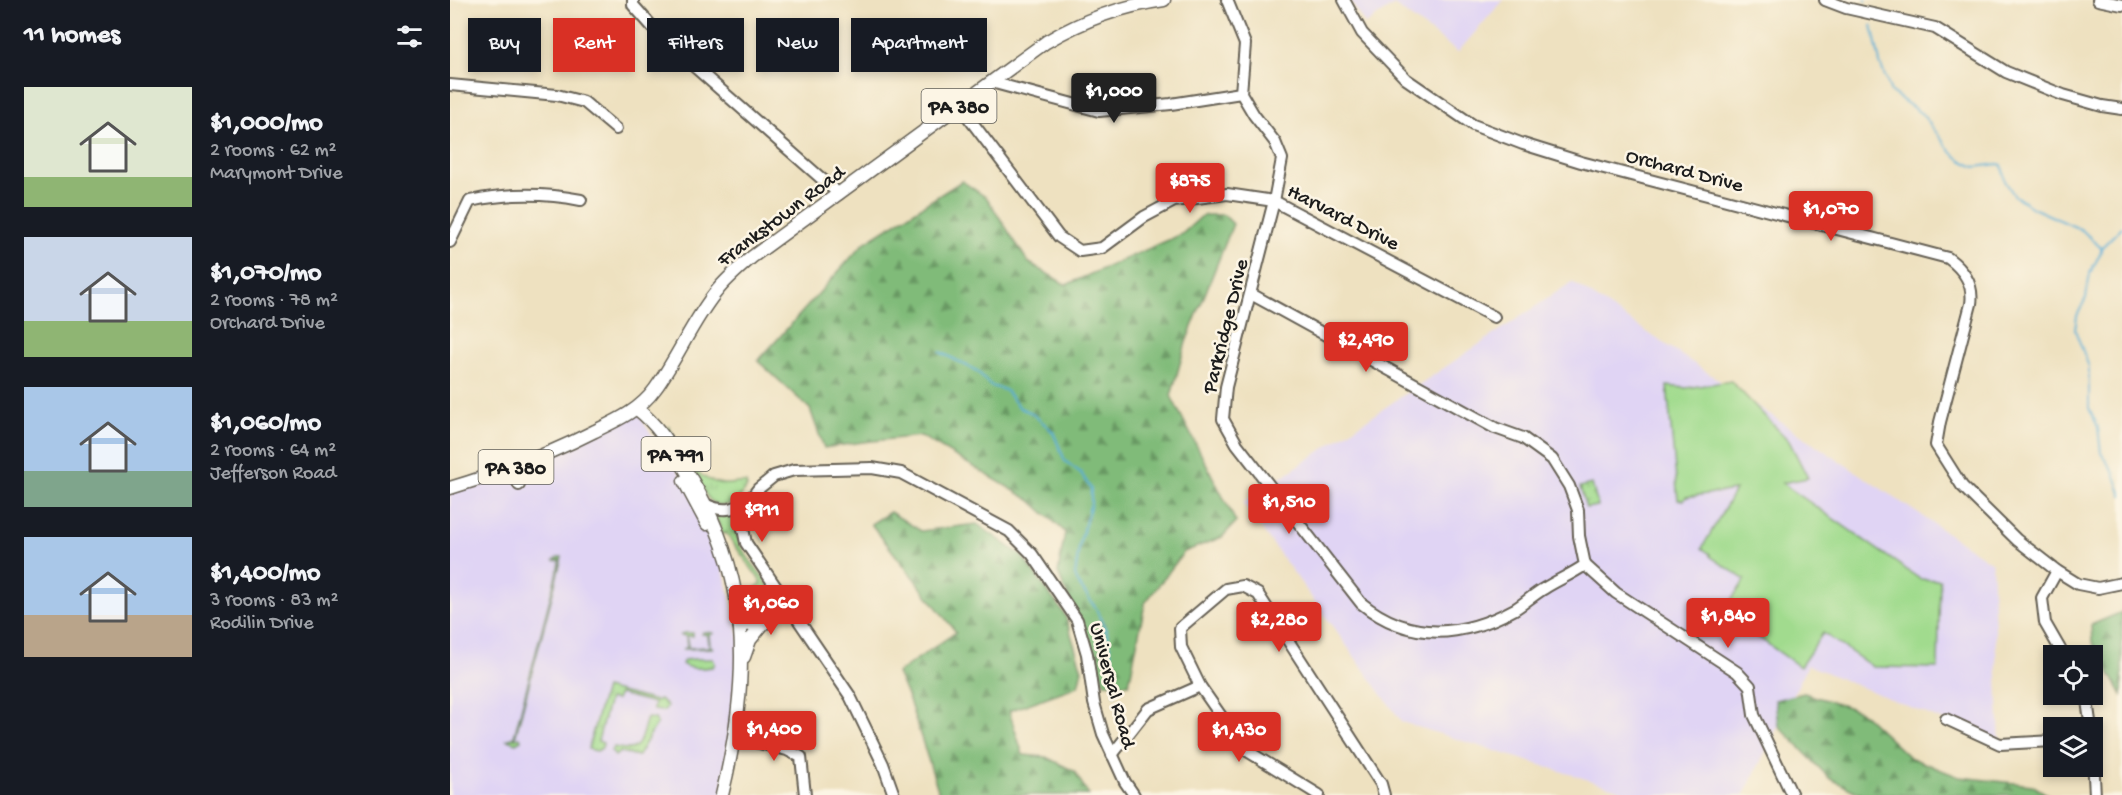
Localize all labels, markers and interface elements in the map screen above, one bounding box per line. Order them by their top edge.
chip: Buy [468,18,541,72]
chip: Rent [553,18,635,72]
chip: Filters [647,18,744,72]
chip: New [756,18,839,72]
chip: Apartment [851,18,987,72]
icon: filters [393,20,426,53]
text: 11 homes [24,21,120,52]
pin: $1,000 [1065,73,1163,124]
text: $1,000 [1085,81,1143,104]
road number: PA 380 [922,89,996,123]
text: $1,000/mo [210,109,323,140]
icon: home [72,111,144,183]
text: 2 rooms · 62 m² [210,140,337,163]
street label: Orchard Drive [1623,145,1747,200]
street label: Frankstown Road [712,161,852,275]
text: Marymont Drive [210,163,342,186]
pin: $875 [1154,163,1226,214]
text: $875 [1170,171,1210,194]
street label: Harvard Drive [1282,180,1404,259]
pin: $1,070 [1782,191,1880,242]
text: $1,070 [1803,199,1859,222]
street label: Parkridge Drive [1198,256,1256,398]
text: $1,070/mo [210,259,322,290]
icon: home [72,261,144,333]
text: 2 rooms · 78 m² [210,290,338,313]
text: Orchard Drive [210,313,325,336]
pin: $2,490 [1317,322,1415,373]
text: $2,490 [1338,330,1394,353]
text: $1,060/mo [210,409,321,440]
icon: home [72,411,144,483]
road number: PA 791 [642,437,710,471]
text: 2 rooms · 64 m² [210,440,336,463]
road number: PA 380 [478,450,554,484]
text: Jefferson Road [210,463,336,486]
pin: $1,510 [1240,484,1338,535]
pin: $911 [726,492,798,543]
text: $1,510 [1262,492,1316,515]
text: $911 [744,500,780,523]
text: $1,400/mo [210,559,320,590]
icon: home [72,561,144,633]
pin: $1,060 [722,585,820,636]
text: 3 rooms · 83 m² [210,590,338,613]
text: $1,060 [743,593,799,616]
pin: $1,840 [1679,598,1777,649]
pin: $2,280 [1230,602,1328,653]
text: $1,840 [1700,606,1756,629]
text: $2,280 [1250,610,1308,633]
text: Rodilin Drive [210,613,314,636]
street label: Universal Road [1082,620,1140,753]
map controls [2043,645,2103,777]
button: locate [2043,645,2103,705]
pin: $1,400 [725,711,823,762]
pin: $1,430 [1190,712,1288,763]
button: layers [2043,717,2103,777]
text: $1,400 [746,719,802,742]
text: $1,430 [1212,720,1266,743]

